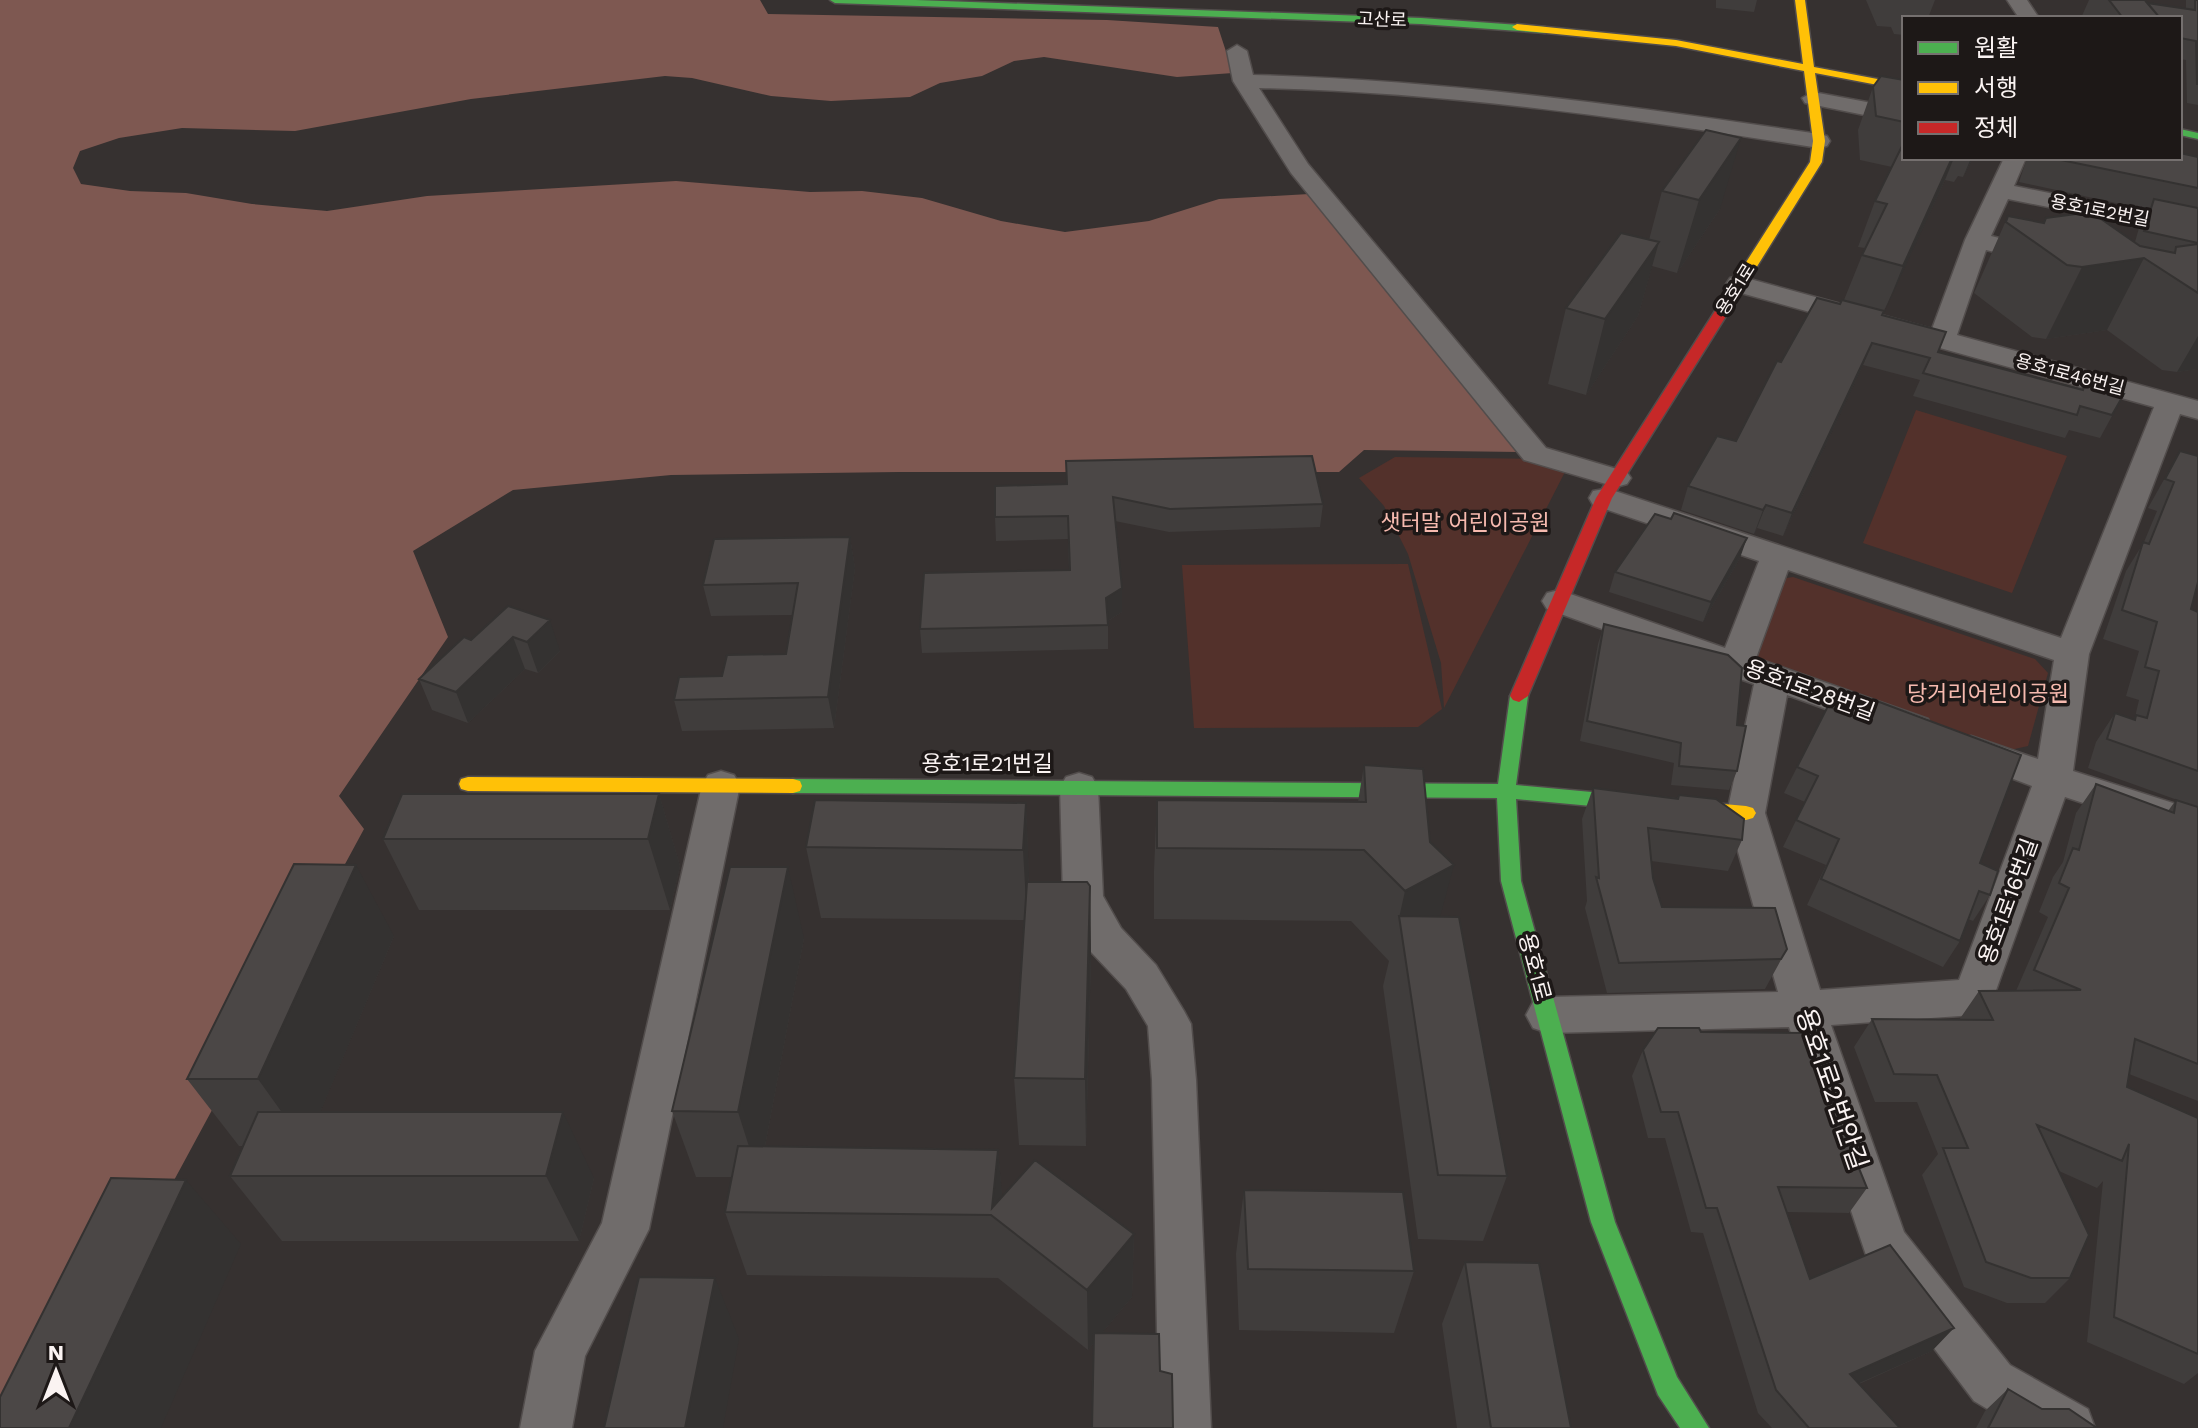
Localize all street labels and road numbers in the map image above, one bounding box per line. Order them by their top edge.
street label: 고산로 [1357,8,1407,30]
street label: 용호1로2번길 [2049,190,2151,230]
street label: 용호1로 [1711,259,1759,319]
street label: 용호1로46번길 [2013,349,2127,399]
street label: 용호1로28번길 [1742,655,1878,725]
street label: 용호1로21번길 [921,751,1053,776]
street label: 용호1로16번길 [1974,835,2042,967]
street label: 용호1로 [1514,930,1556,1004]
street label: 용호1로2번안길 [1790,1004,1874,1174]

